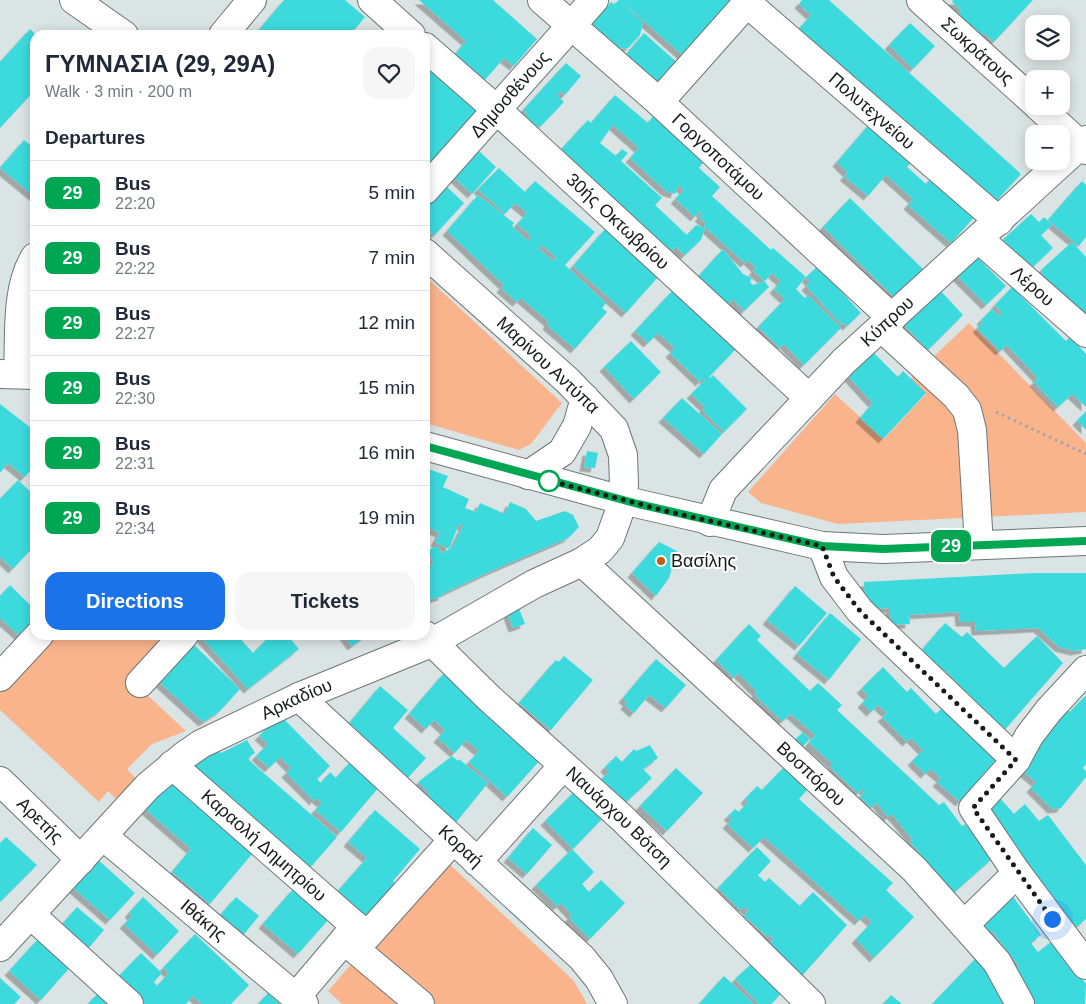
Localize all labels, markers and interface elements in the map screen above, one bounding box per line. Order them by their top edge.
street label: Σωκράτους [937,13,1018,89]
map controls [1025,15,1070,170]
button: layers [1025,15,1070,60]
button: heart [363,47,415,99]
street label: Δημοσθένους [466,47,554,142]
text: ΓΥΜΝΑΣΙΑ (29, 29Α) [45,50,275,77]
street label: Πολυτεχνείου [825,69,919,153]
button: + [1025,70,1070,115]
text: Walk · 3 min · 200 m [45,83,192,100]
street label: Γοργοποτάμου [668,109,768,204]
button: − [1025,125,1070,170]
text: Departures [45,127,145,148]
street label: 30ής Οκτωβρίου [562,169,673,274]
text: Bus [115,173,151,194]
text: 5 min [369,182,415,203]
text: 29 [62,183,83,203]
text: 22:20 [115,195,155,212]
text: Bus [115,238,151,259]
text: 7 min [369,247,415,268]
text: 29 [62,248,83,268]
text: 22:22 [115,260,155,277]
street label: Λέρου [1007,262,1058,310]
street label: Κύπρου [857,292,918,351]
text: Bus [115,303,151,324]
text: 12 min [358,312,415,333]
street label: Μαρίνου Αντύπα [493,312,603,418]
text: 29 [62,313,83,333]
text: 22:27 [115,325,155,342]
text: Bus [115,368,151,389]
text: 15 min [358,377,415,398]
text: 29 [62,378,83,398]
text: 22:30 [115,390,155,407]
text: Bus [115,433,151,454]
text: 16 min [358,442,415,463]
text: 29 [62,443,83,463]
text: 22:31 [115,455,155,472]
unlabelled marker [538,470,560,492]
text: Bus [115,498,151,519]
text: 19 min [358,507,415,528]
text: 29 [62,508,83,528]
text: 22:34 [115,520,155,537]
line badge: 29 [928,530,974,562]
text: 29 [941,536,961,556]
place label: Βασίλης [671,551,737,571]
marker: Βασίλης [655,555,667,567]
button: Directions [45,572,225,630]
button: Tickets [235,572,415,630]
street label: Αρκαδίου [258,675,335,724]
street label: Βοσπόρου [773,737,849,810]
street label: Ναυάρχου Βότση [562,763,676,871]
street label: Καραολή Δημητρίου [197,785,330,905]
street label: Αρετής [13,793,67,847]
street label: Κοραή [435,821,487,871]
street label: Ιθάκης [177,895,231,945]
your location [1040,907,1065,932]

